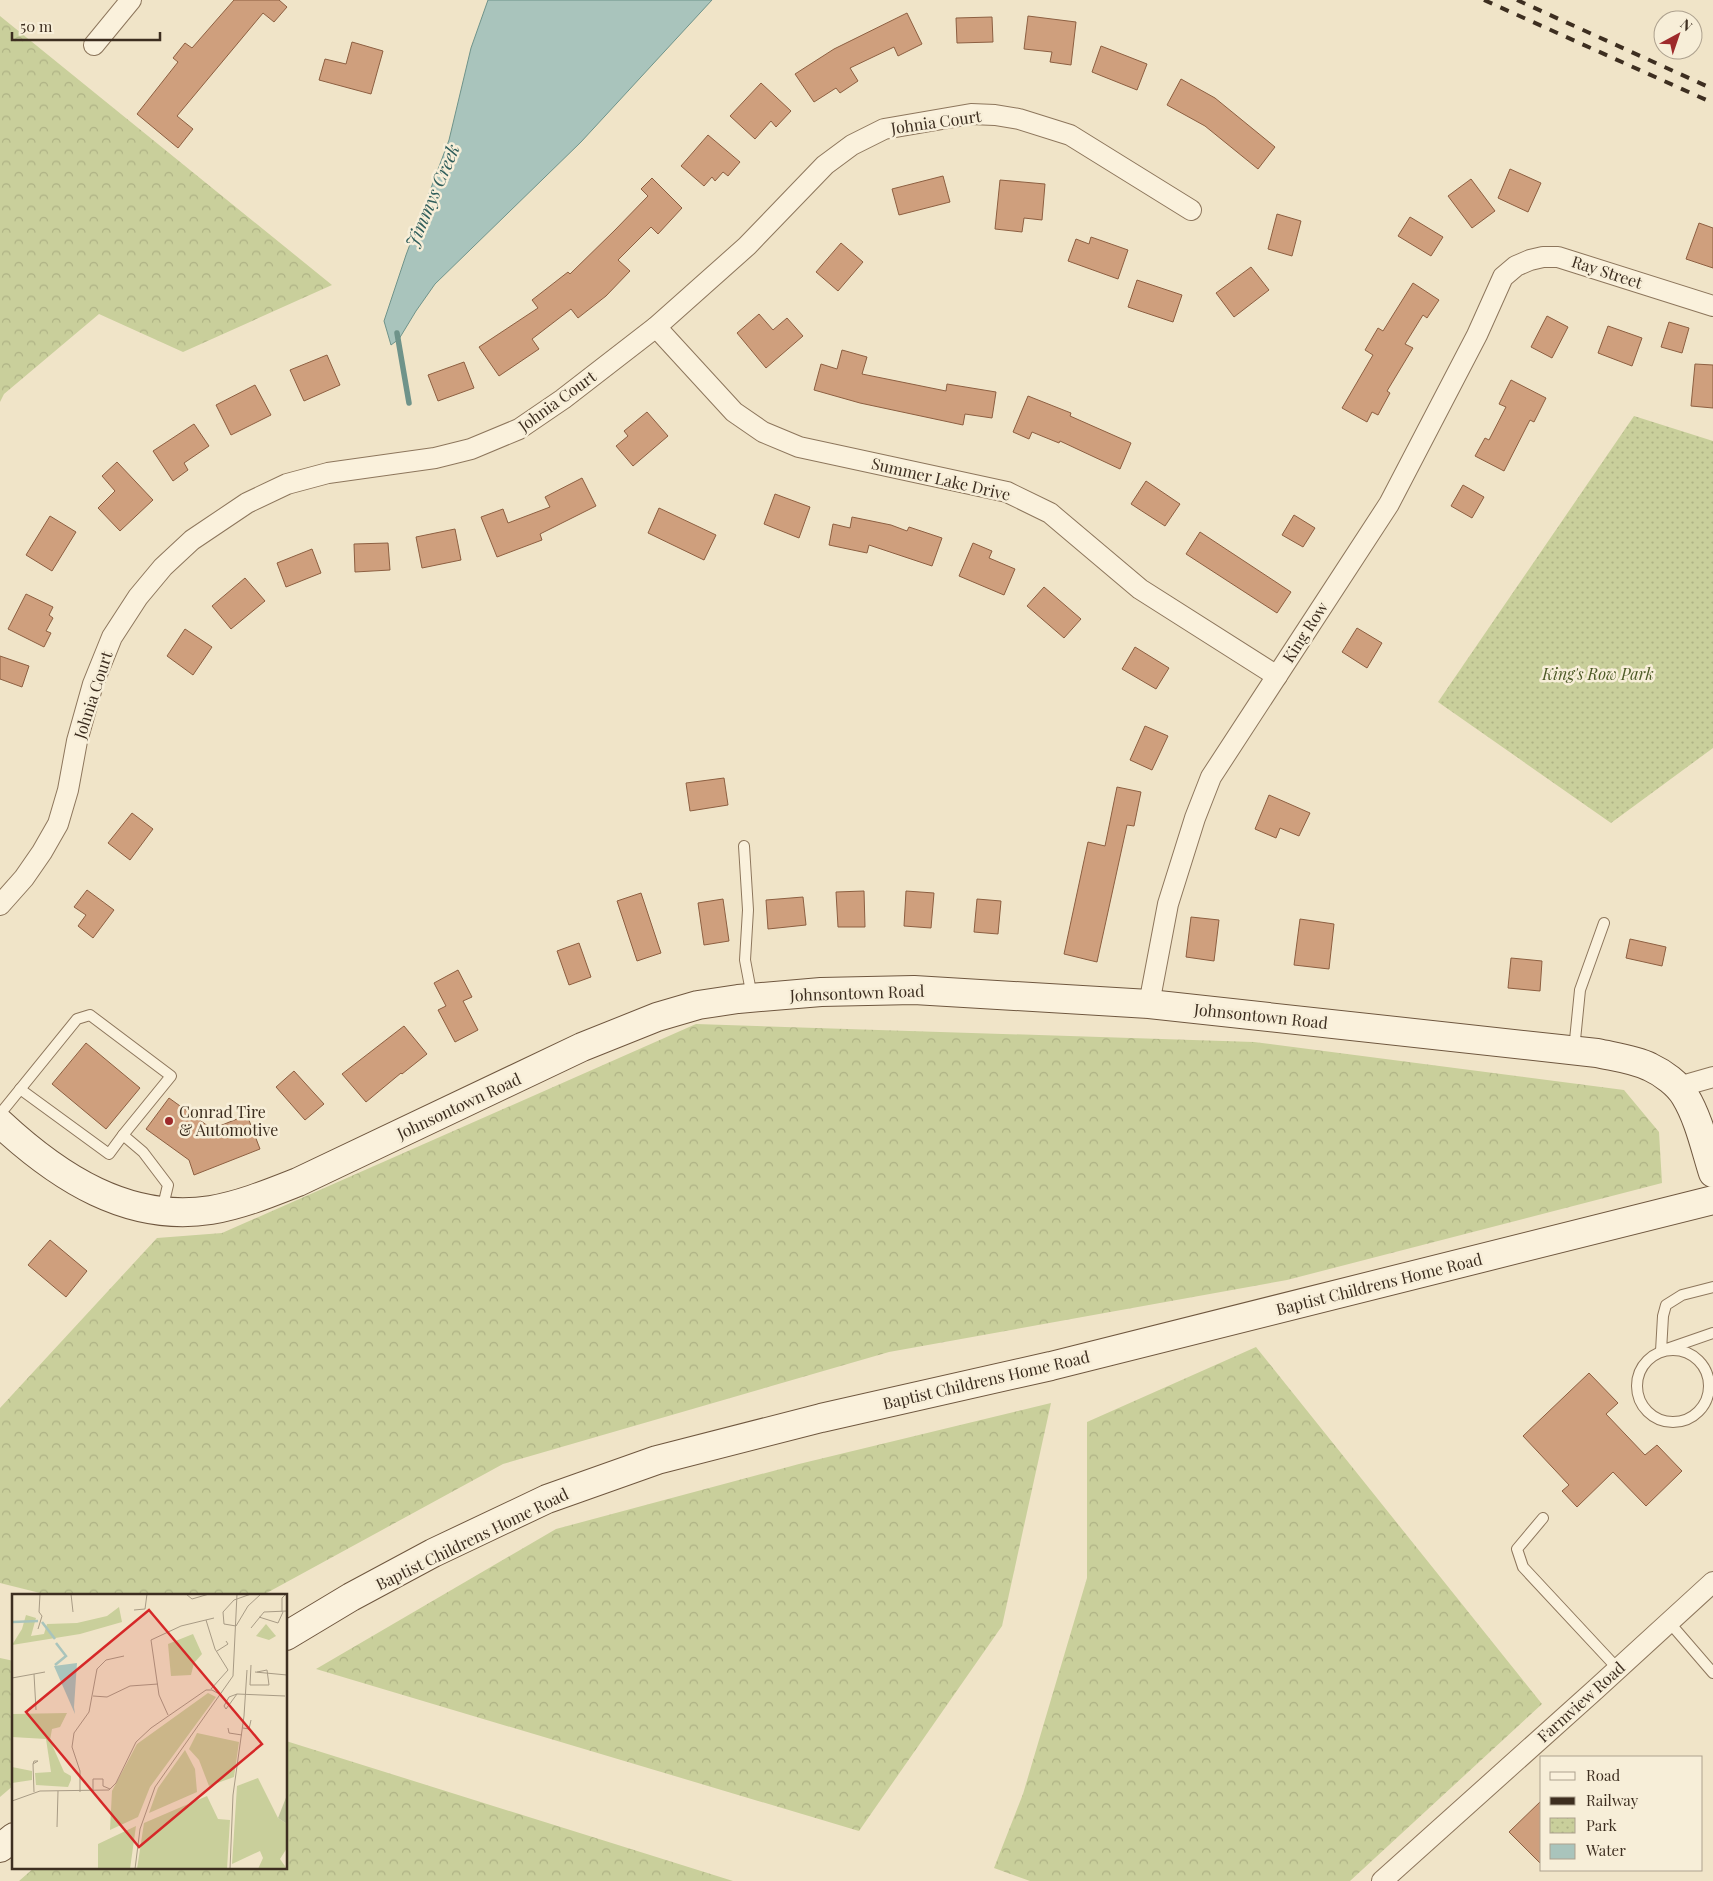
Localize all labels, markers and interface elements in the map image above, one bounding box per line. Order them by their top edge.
scale bar [12,10,160,42]
north arrow [1653,10,1703,60]
text: N [1677,14,1697,35]
text: 50 m [20,16,53,36]
street label: Johnia Court [889,105,983,138]
water label: Jimmys Creek [400,140,465,251]
street label: Ray Street [1569,250,1645,293]
street label: Johnia Court [513,365,600,436]
street label: Summer Lake Drive [869,452,1013,505]
street label: King Row [1277,597,1332,666]
street label: Johnia Court [68,648,117,742]
park label: King's Row Park [1541,663,1654,684]
street label: Johnsontown Road [788,980,925,1005]
street label: Johnsontown Road [1192,998,1329,1033]
street label: Johnsontown Road [392,1068,524,1144]
place label: Conrad Tire & Automotive [179,1101,278,1140]
marker: Conrad Tire & Automotive [163,1115,175,1127]
street label: Baptist Childrens Home Road [1274,1248,1484,1319]
street label: Baptist Childrens Home Road [880,1345,1091,1414]
street label: Baptist Childrens Home Road [372,1483,572,1594]
inset map [12,1594,288,1868]
street label: Farmview Road [1532,1657,1629,1747]
legend [1540,1756,1703,1871]
text: Road [1586,1765,1620,1785]
text: Railway [1586,1790,1639,1810]
text: Park [1586,1815,1618,1835]
text: Water [1585,1840,1626,1860]

